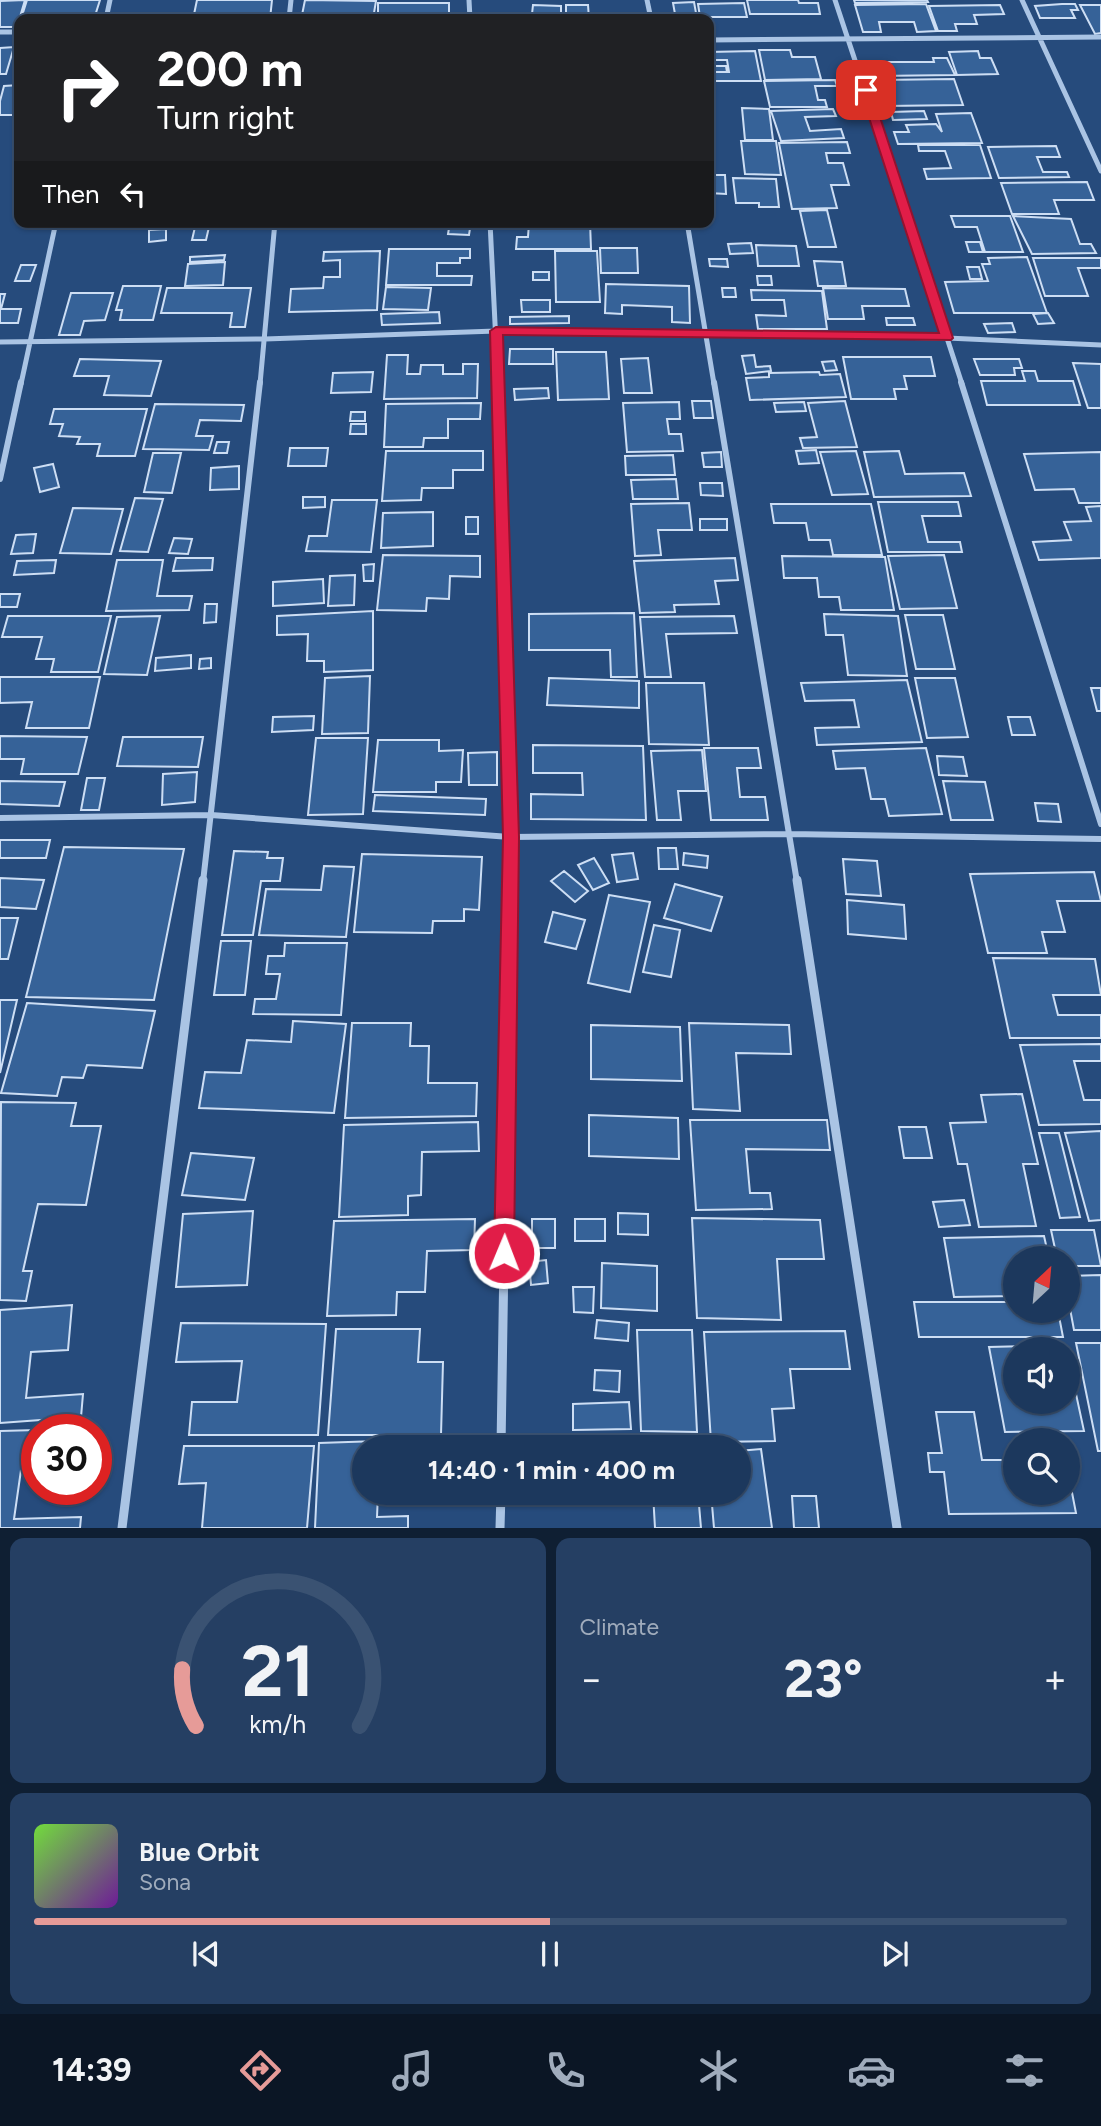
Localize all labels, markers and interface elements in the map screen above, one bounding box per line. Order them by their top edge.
text: 200 m [157,39,303,98]
icon: right [42,42,133,133]
pin [836,60,896,120]
icon: arrive [847,71,885,109]
text: Turn right [157,99,295,137]
icon: left [114,175,152,213]
text: Then [42,178,100,210]
position arrow [467,1216,541,1290]
north arrow [1003,1246,1080,1323]
map controls [1003,1246,1080,1505]
button: sound [1003,1337,1080,1414]
speed limit sign: 30 [21,1414,112,1505]
button: search [1003,1428,1080,1505]
text: 14:40 · 1 min · 400 m [428,1454,675,1486]
text: Climate [580,1613,659,1641]
text: 21 [241,1628,314,1715]
text: 23° [784,1648,863,1710]
text: − [580,1656,603,1702]
text: + [1043,1656,1067,1702]
text: km/h [249,1709,306,1739]
text: Blue Orbit [139,1836,260,1868]
text: Sona [139,1868,191,1896]
icon: previous [187,1935,225,1973]
icon: pause [531,1935,569,1973]
icon: next [876,1935,914,1973]
icon: directions [236,2046,285,2095]
icon: music [388,2046,437,2095]
icon: phone [541,2046,590,2095]
icon: climate [694,2046,743,2095]
icon: car [847,2046,896,2095]
icon: filters [1000,2046,1049,2095]
text: 14:39 [52,2051,132,2089]

